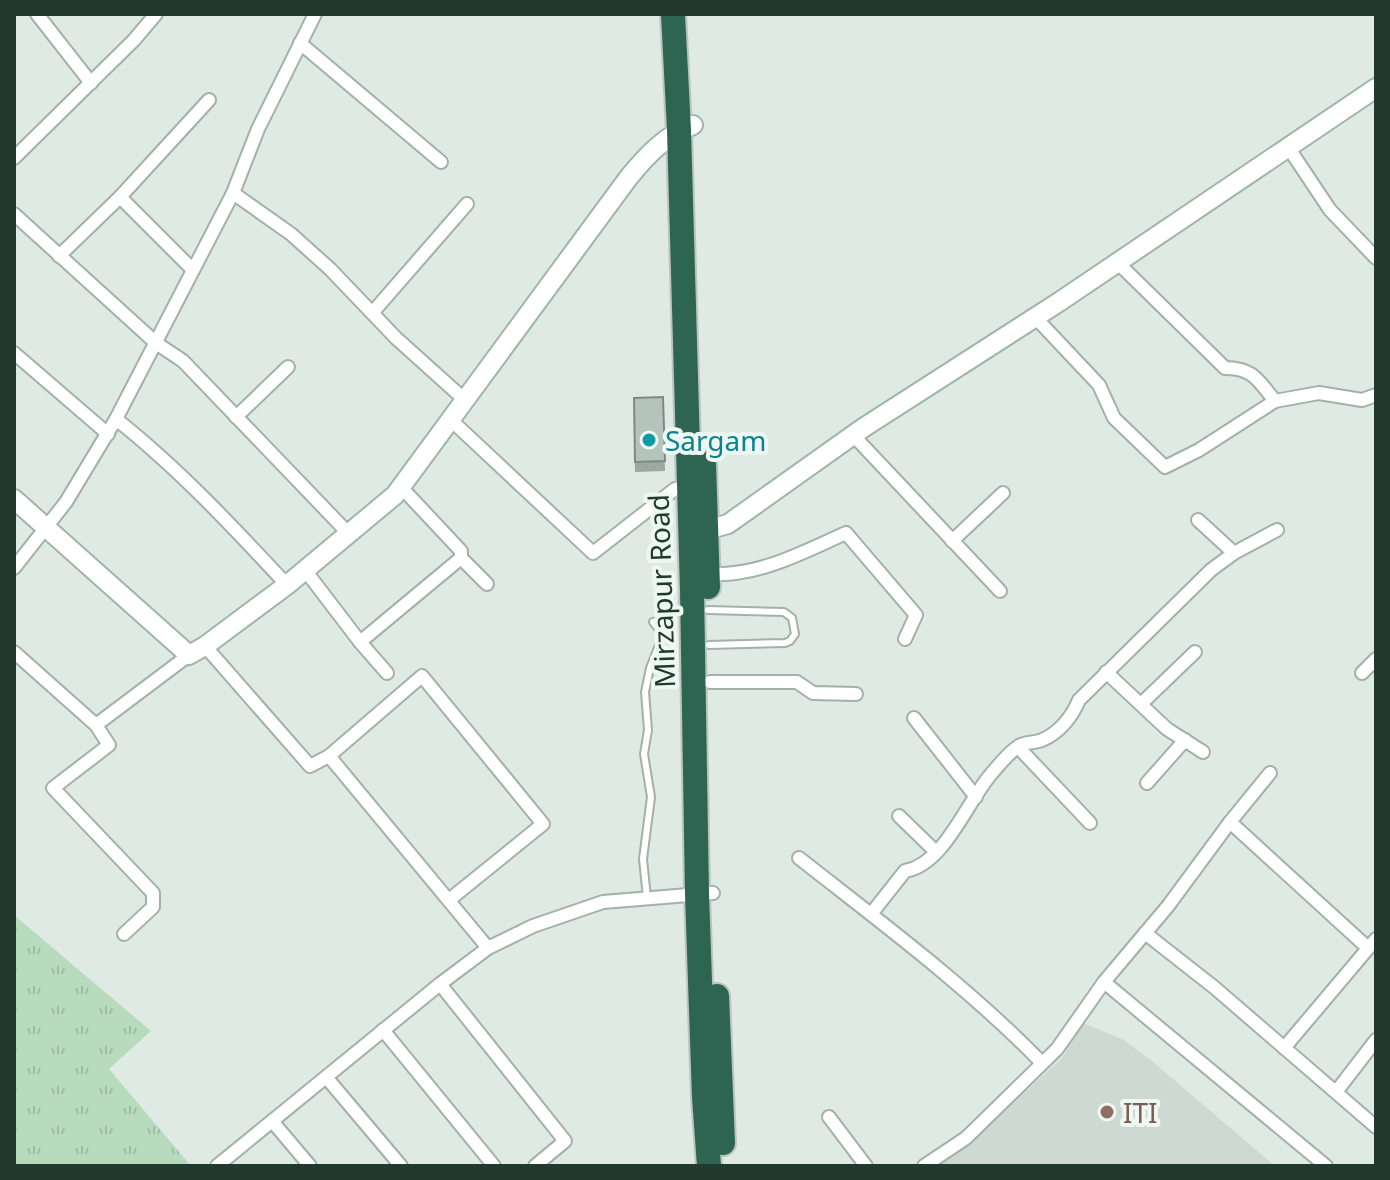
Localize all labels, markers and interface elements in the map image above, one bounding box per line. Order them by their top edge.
place label: Sargam [665,421,766,459]
marker: Sargam [640,431,658,449]
street label: Mirzapur Road [639,494,683,688]
place label: ITI [1123,1093,1158,1131]
marker: ITI [1098,1103,1116,1121]

